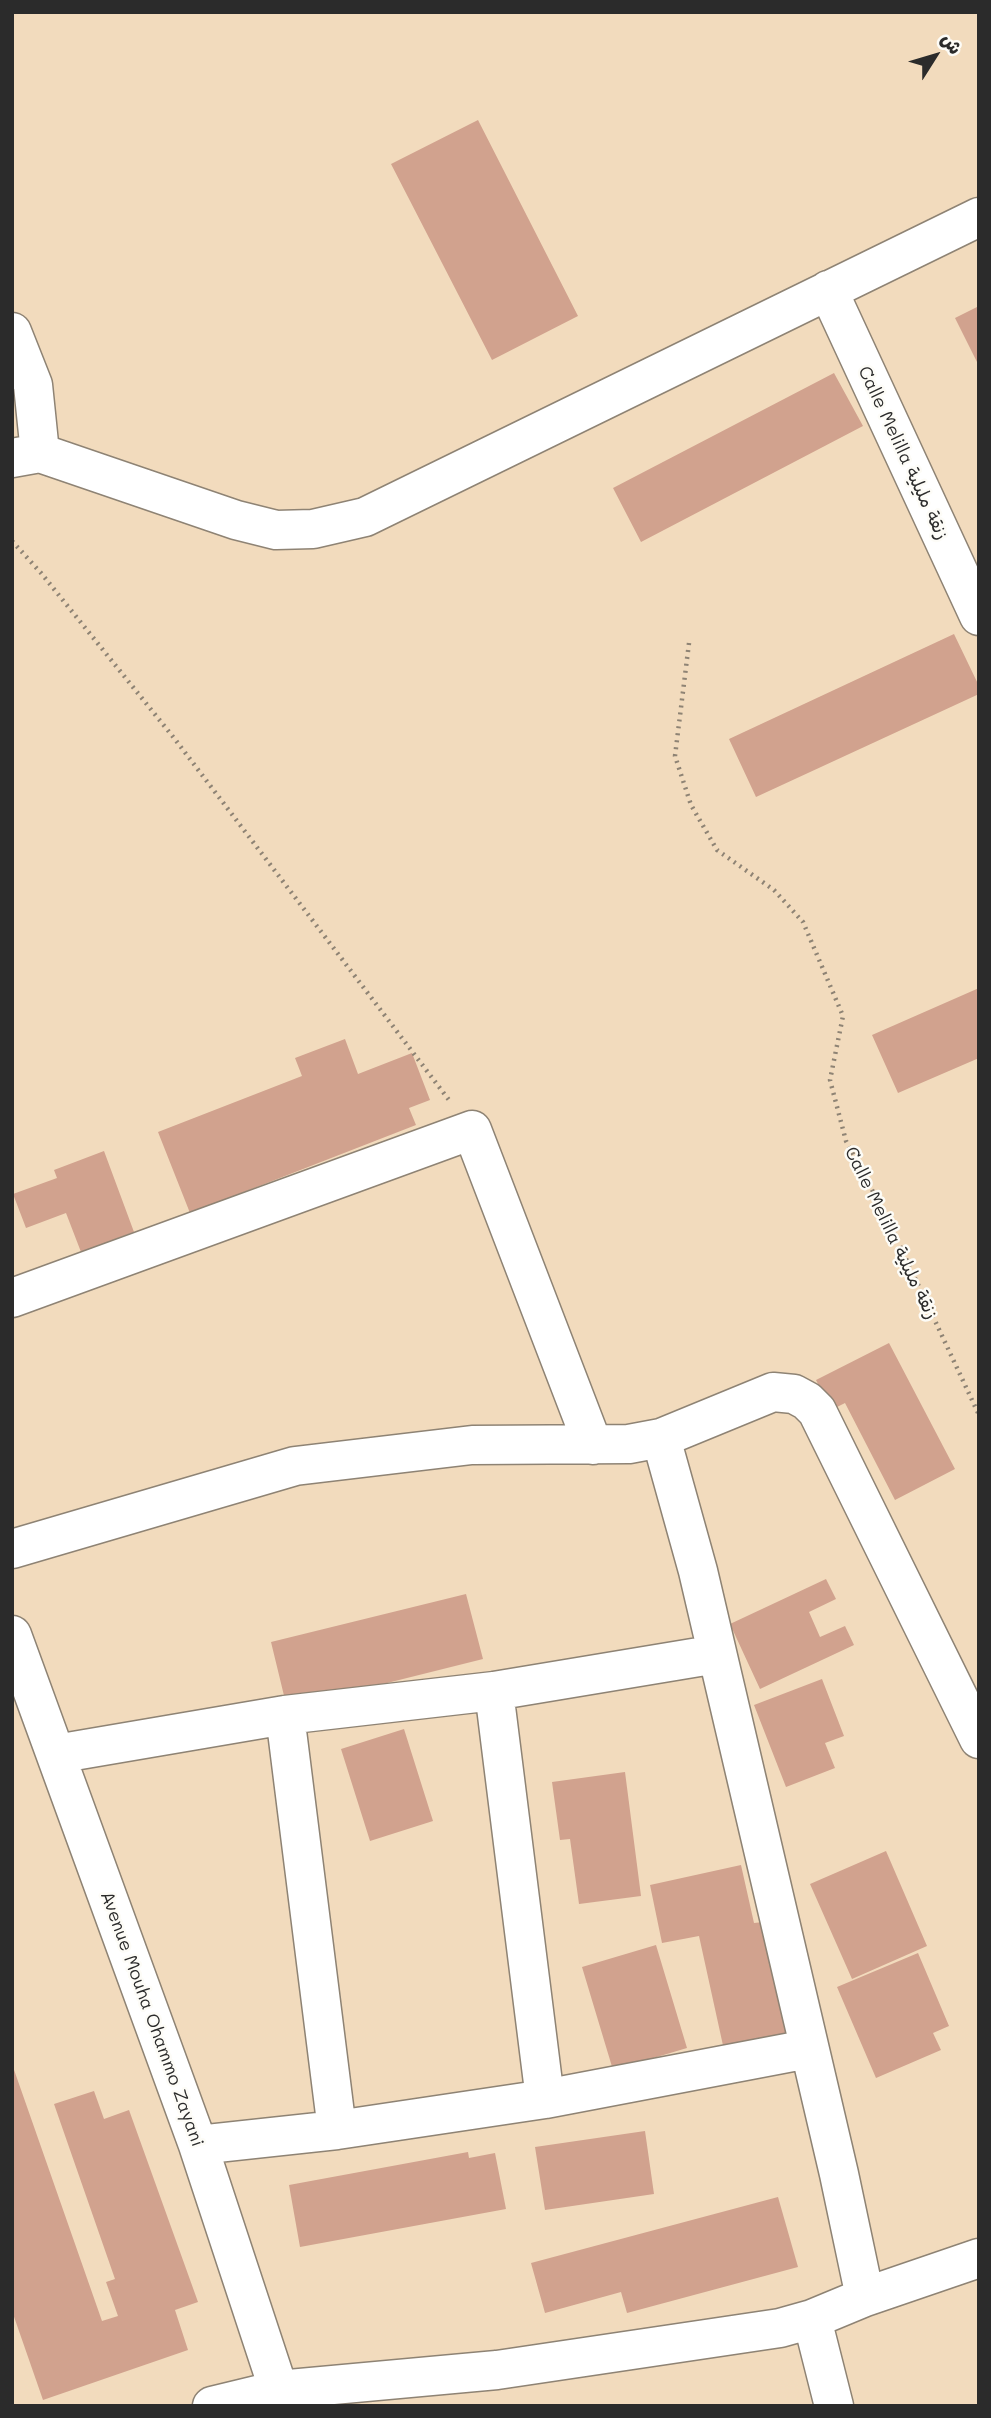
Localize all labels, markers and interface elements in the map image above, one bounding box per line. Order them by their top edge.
north arrow [900,21,970,91]
text: ش [936,27,968,59]
street label: Calle Melilla زنقة مليلية [853,363,953,543]
street label: Calle Melilla زنقة مليلية [840,1143,942,1323]
street label: Avenue Mouha Ohammo Zayani [96,1888,208,2150]

